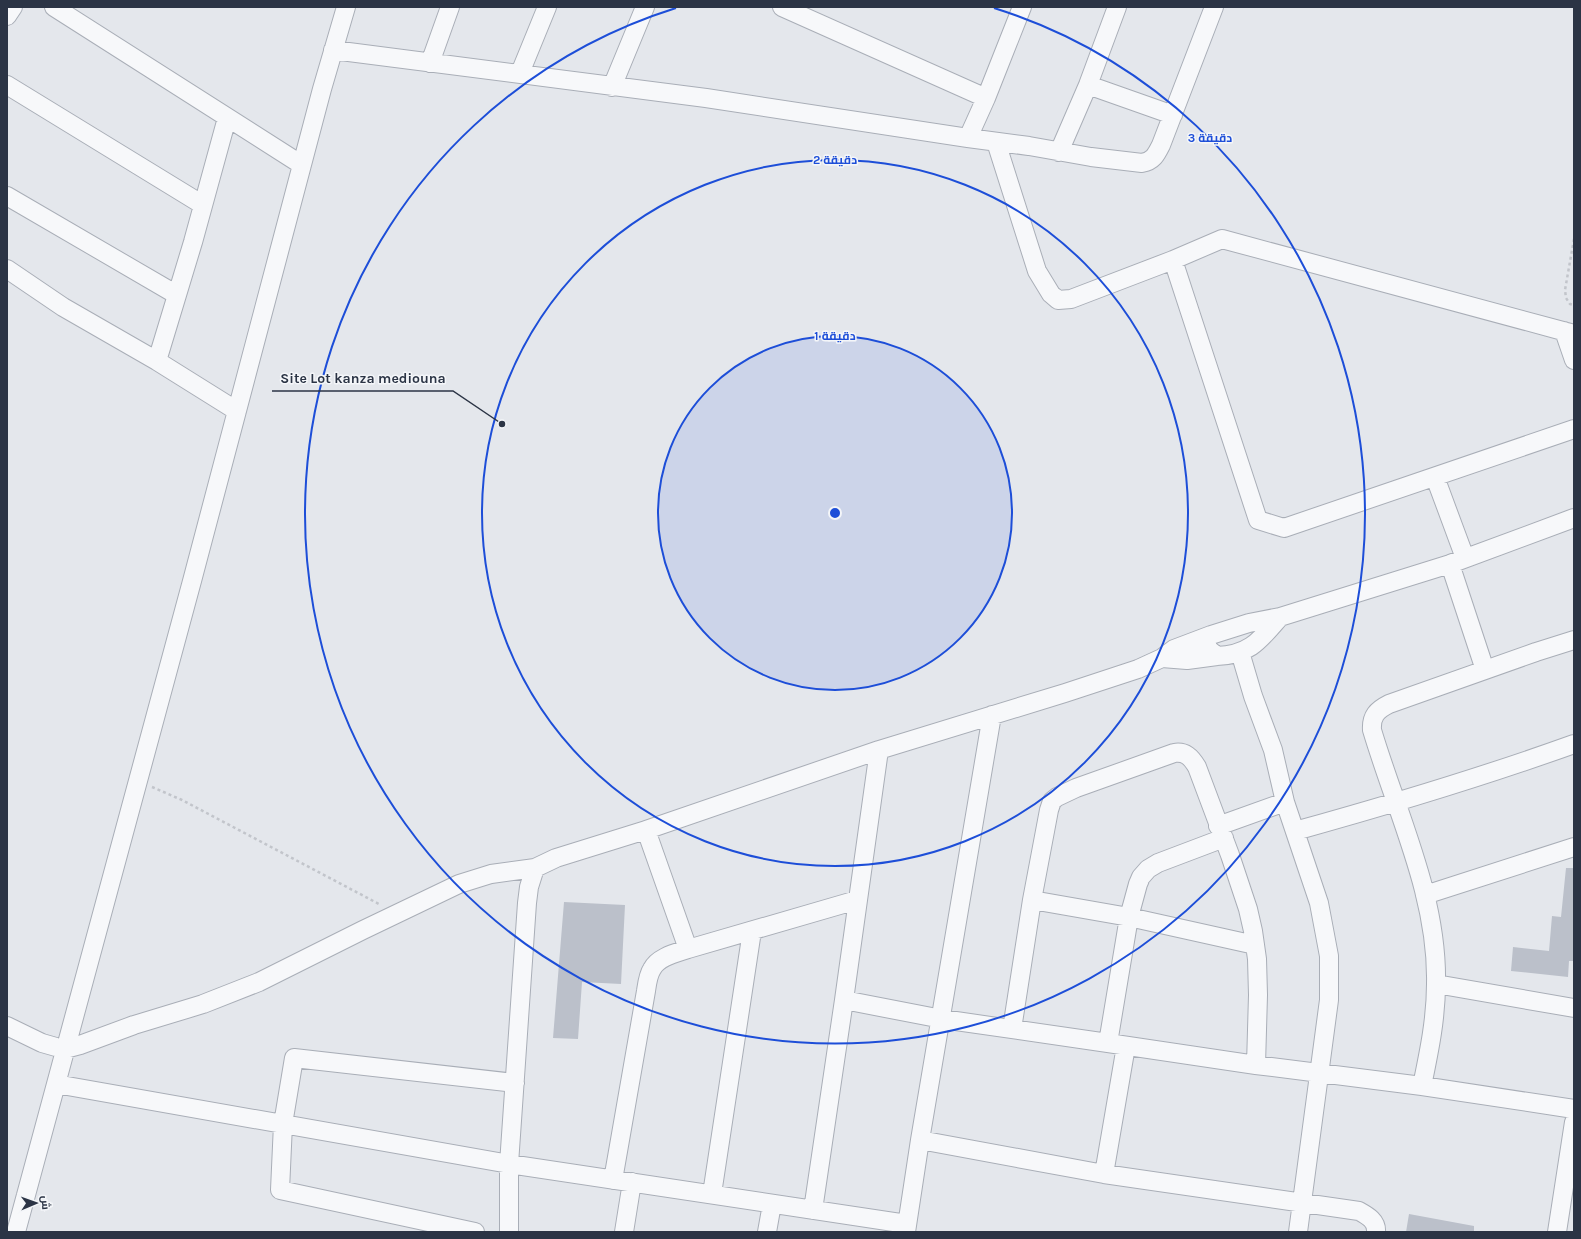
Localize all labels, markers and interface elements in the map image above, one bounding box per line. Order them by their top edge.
text: 3 دقيقة [1188,131,1232,145]
text: 2 دقيقة [813,153,857,167]
text: 1 دقيقة [814,329,856,343]
callout: Site Lot kanza mediouna [272,365,453,391]
text: Site Lot kanza mediouna [280,370,446,387]
centre of rings [828,506,842,520]
north arrow [16,1183,56,1223]
text: ش [39,1195,52,1210]

